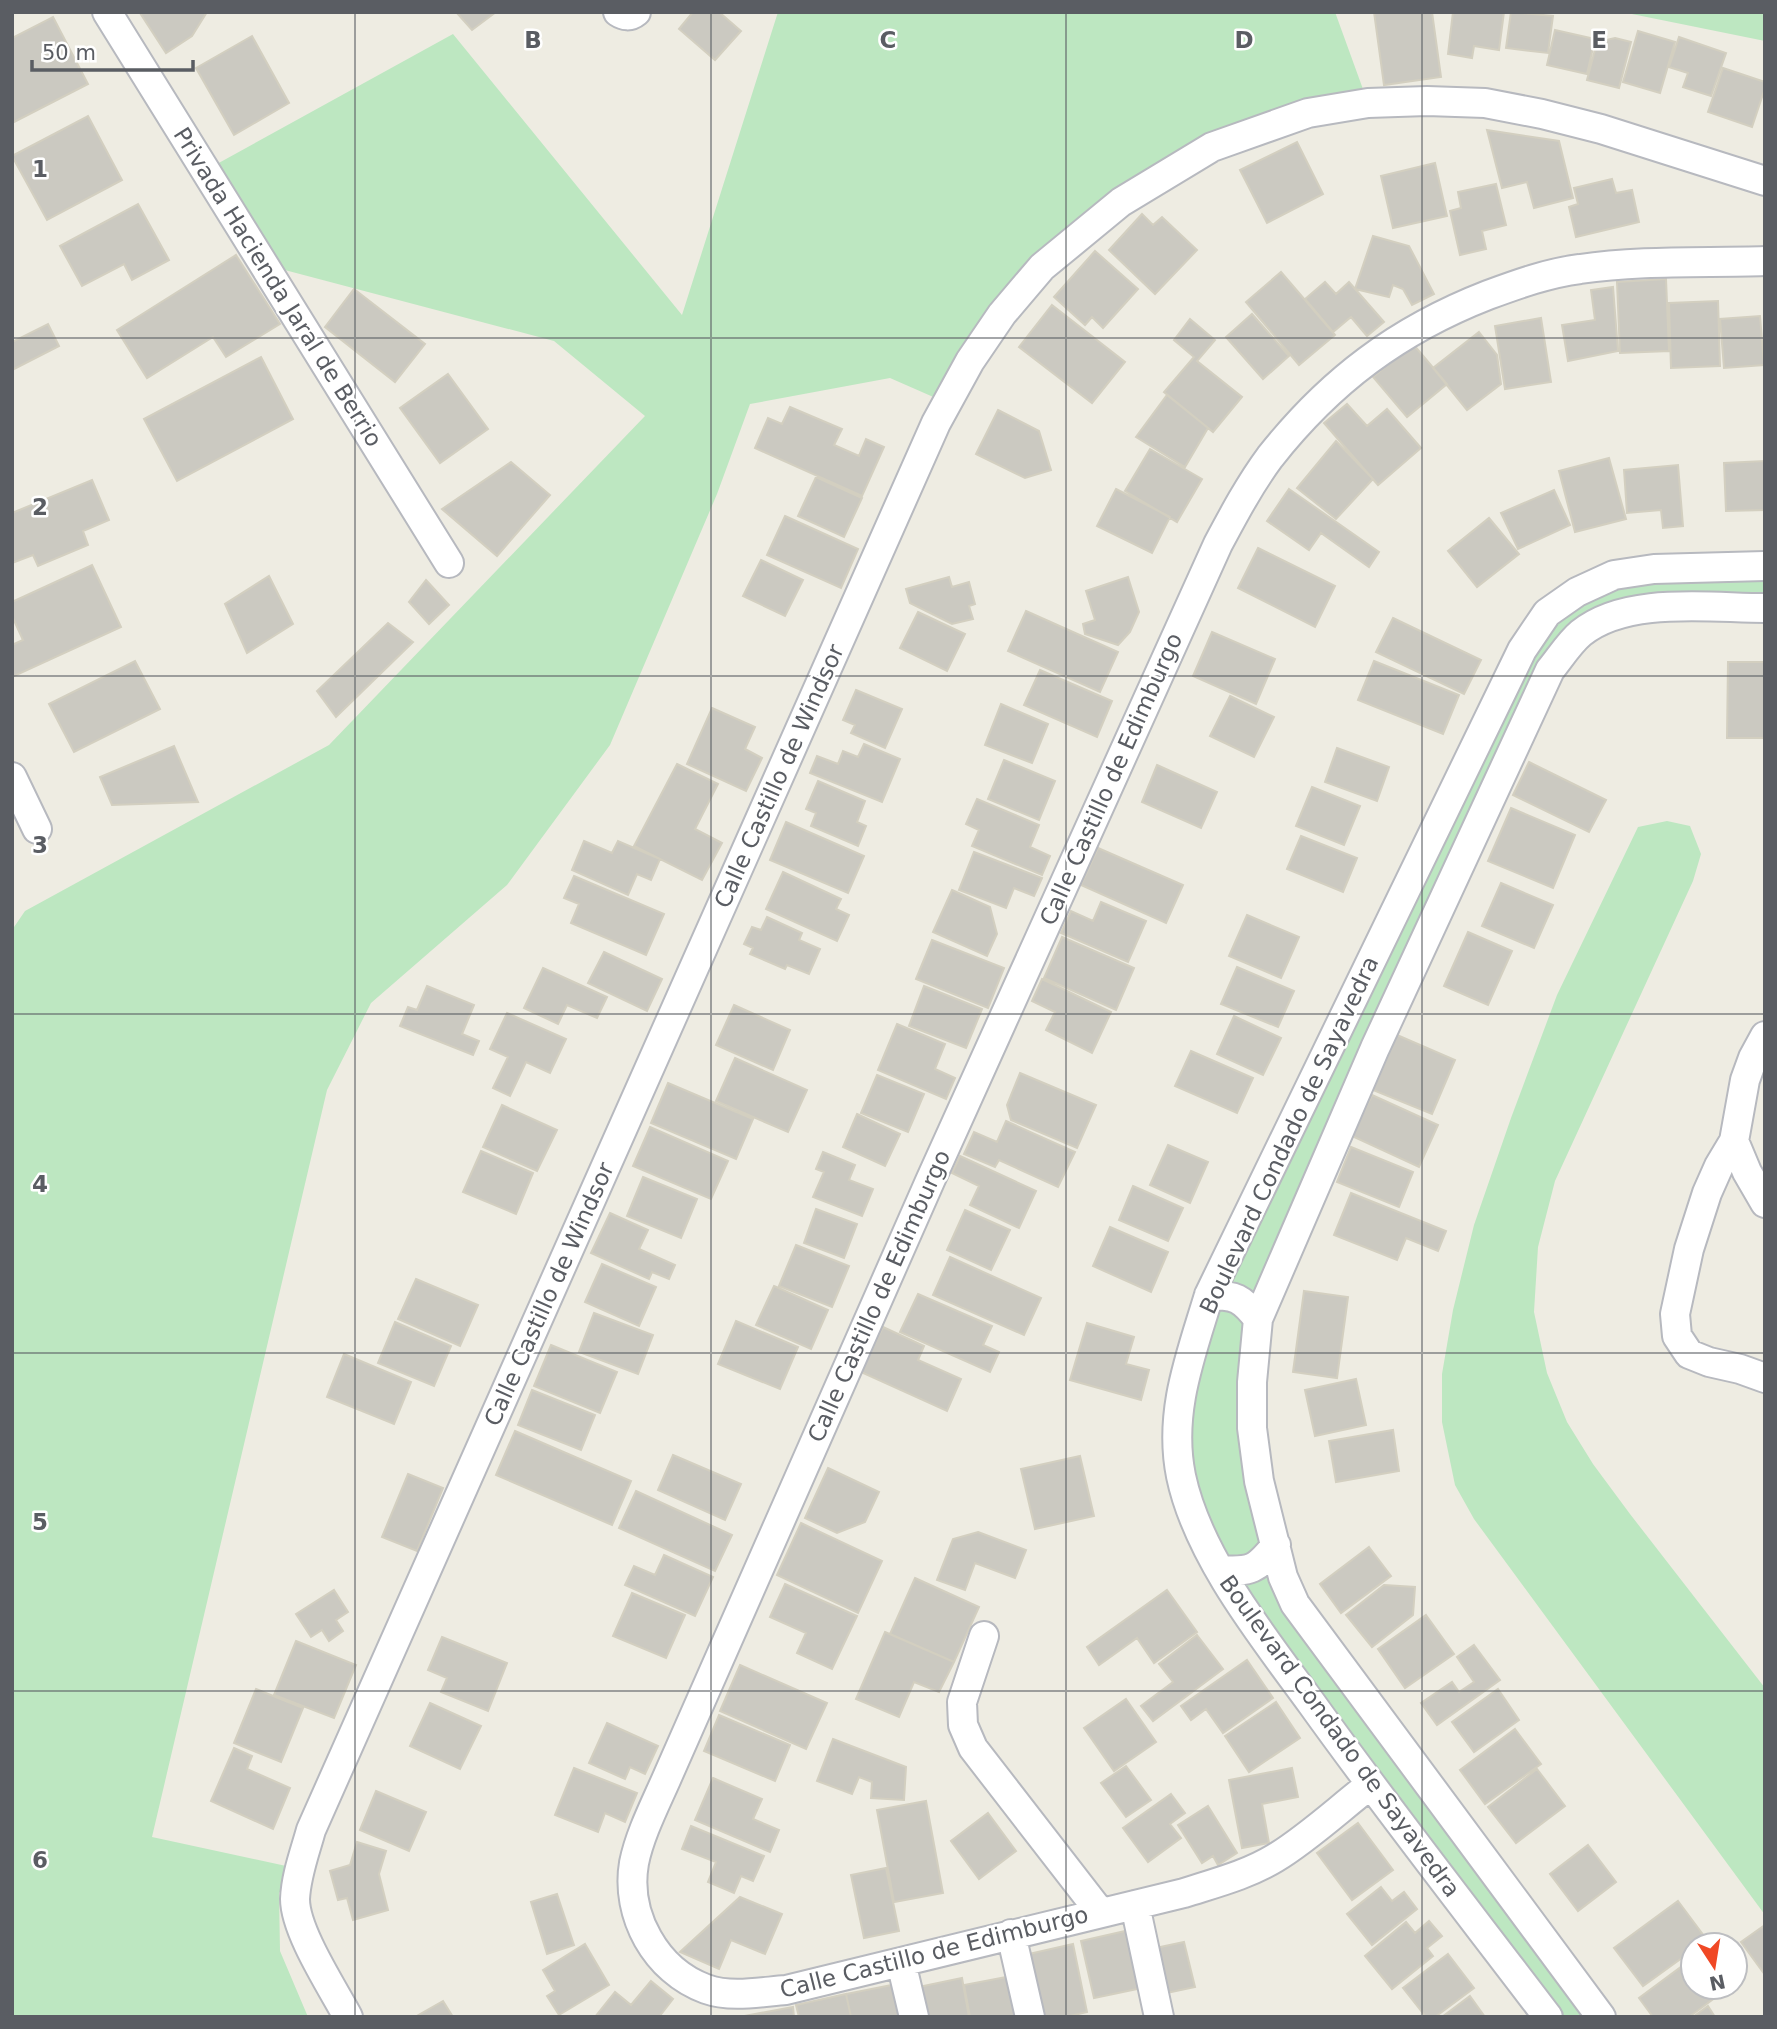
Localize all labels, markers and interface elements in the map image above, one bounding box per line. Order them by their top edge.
text: B [524,27,542,53]
text: C [880,27,896,53]
text: D [1234,27,1254,53]
text: E [1591,27,1607,53]
scale bar [32,28,192,72]
text: 50 m [42,41,96,65]
street label: Privada Hacienda Jaral de Berrio [169,123,387,451]
text: 1 [32,156,48,182]
text: 2 [32,494,48,520]
street label: Calle Castillo de Edimburgo [1035,629,1187,929]
street label: Calle Castillo de Windsor [709,640,849,912]
text: 3 [32,832,48,858]
street label: Boulevard Condado de Sayavedra [1195,952,1383,1318]
street label: Calle Castillo de Edimburgo [803,1146,955,1446]
street label: Calle Castillo de Windsor [479,1158,619,1430]
text: 4 [32,1171,48,1197]
text: 5 [32,1509,48,1535]
street label: Boulevard Condado de Sayavedra [1214,1570,1466,1902]
text: 6 [32,1847,48,1873]
street label: Calle Castillo de Edimburgo [777,1901,1091,2003]
north arrow [1679,1931,1749,2001]
text: N [1707,1970,1728,1995]

